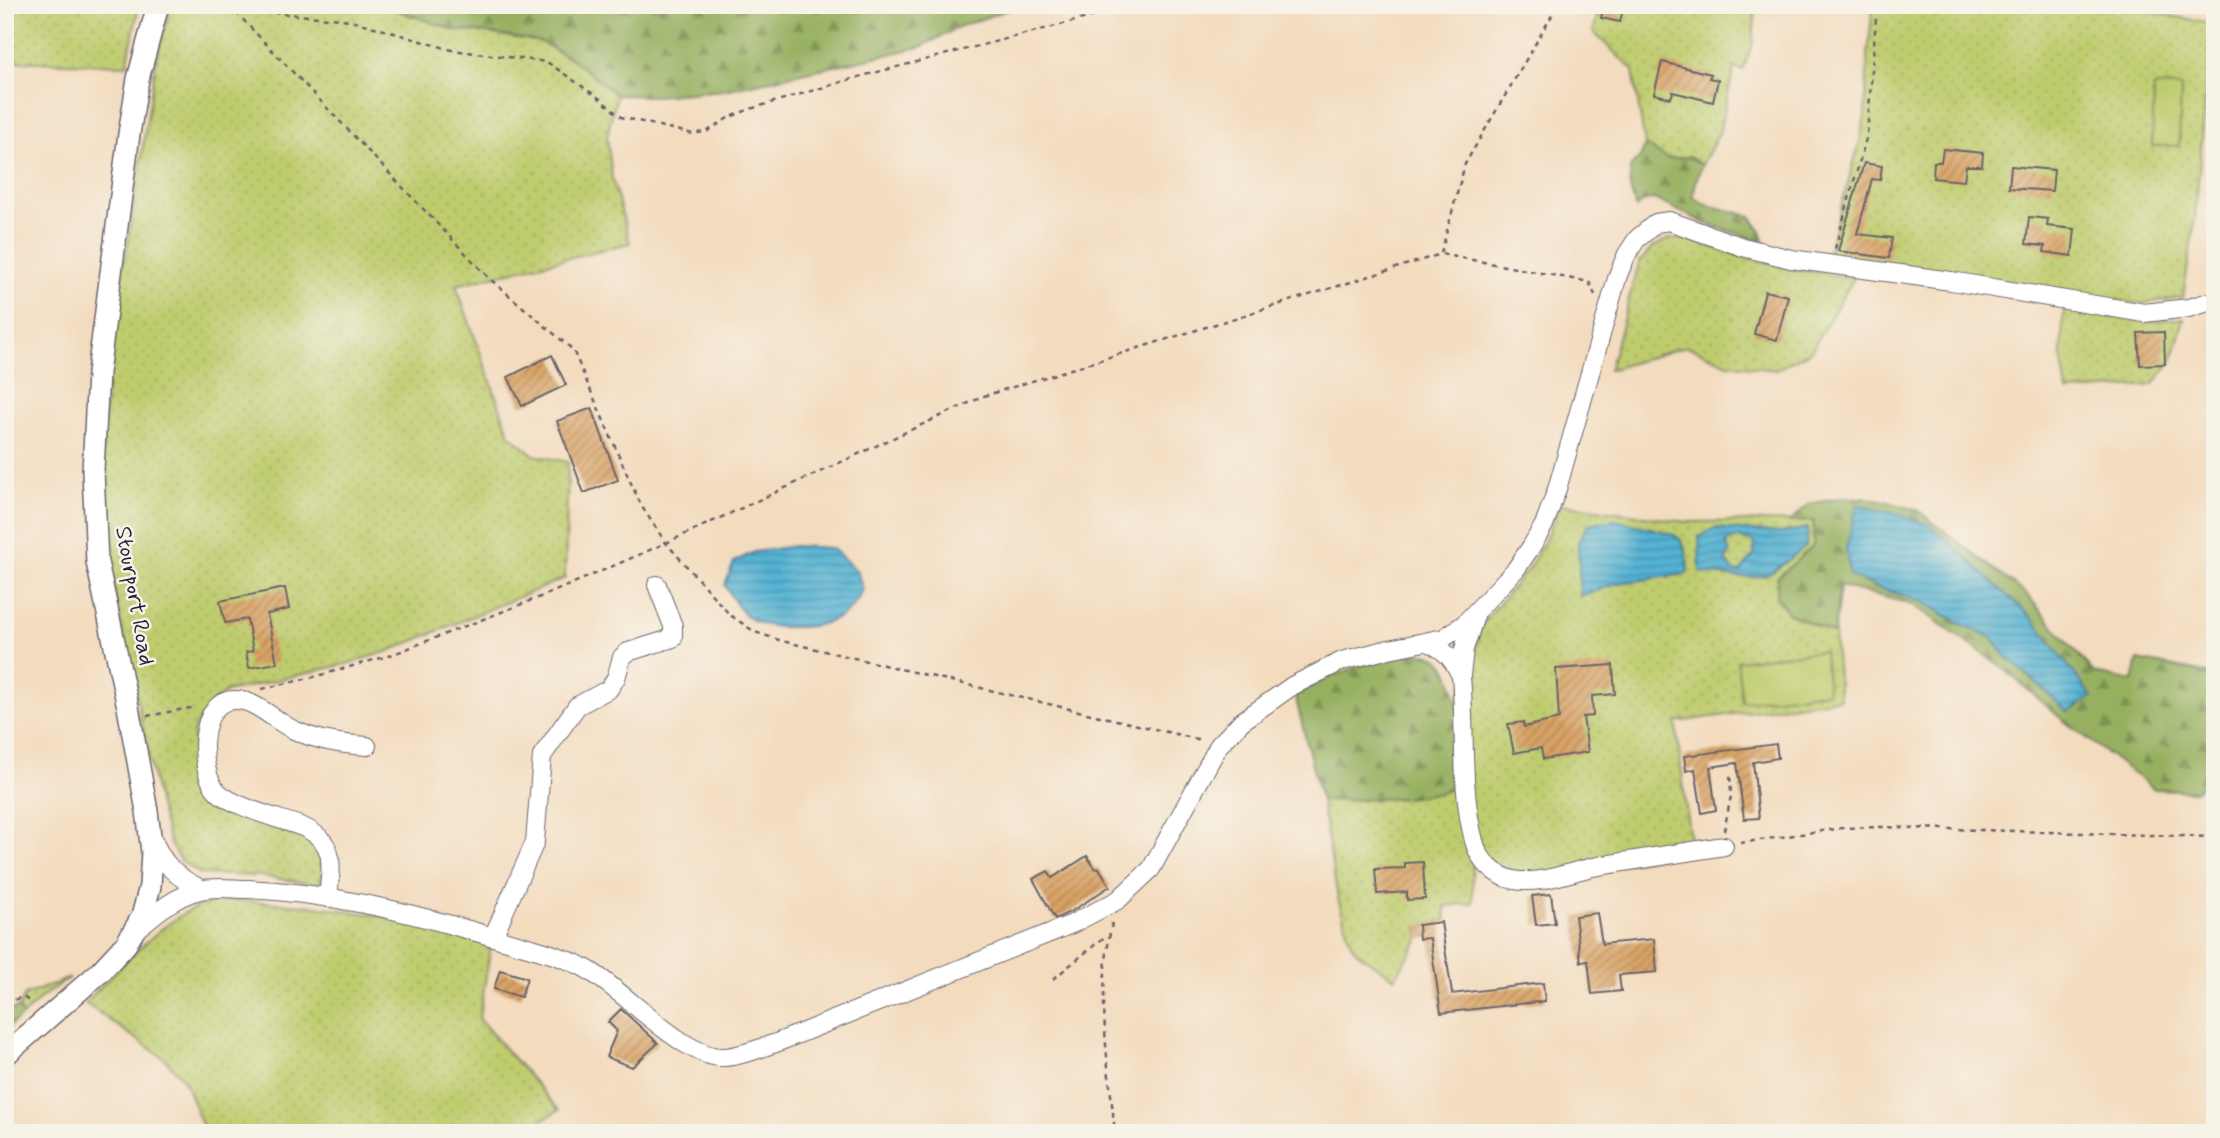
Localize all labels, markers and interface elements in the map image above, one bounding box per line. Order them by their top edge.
street label: Stourport Road [107,524,161,668]

